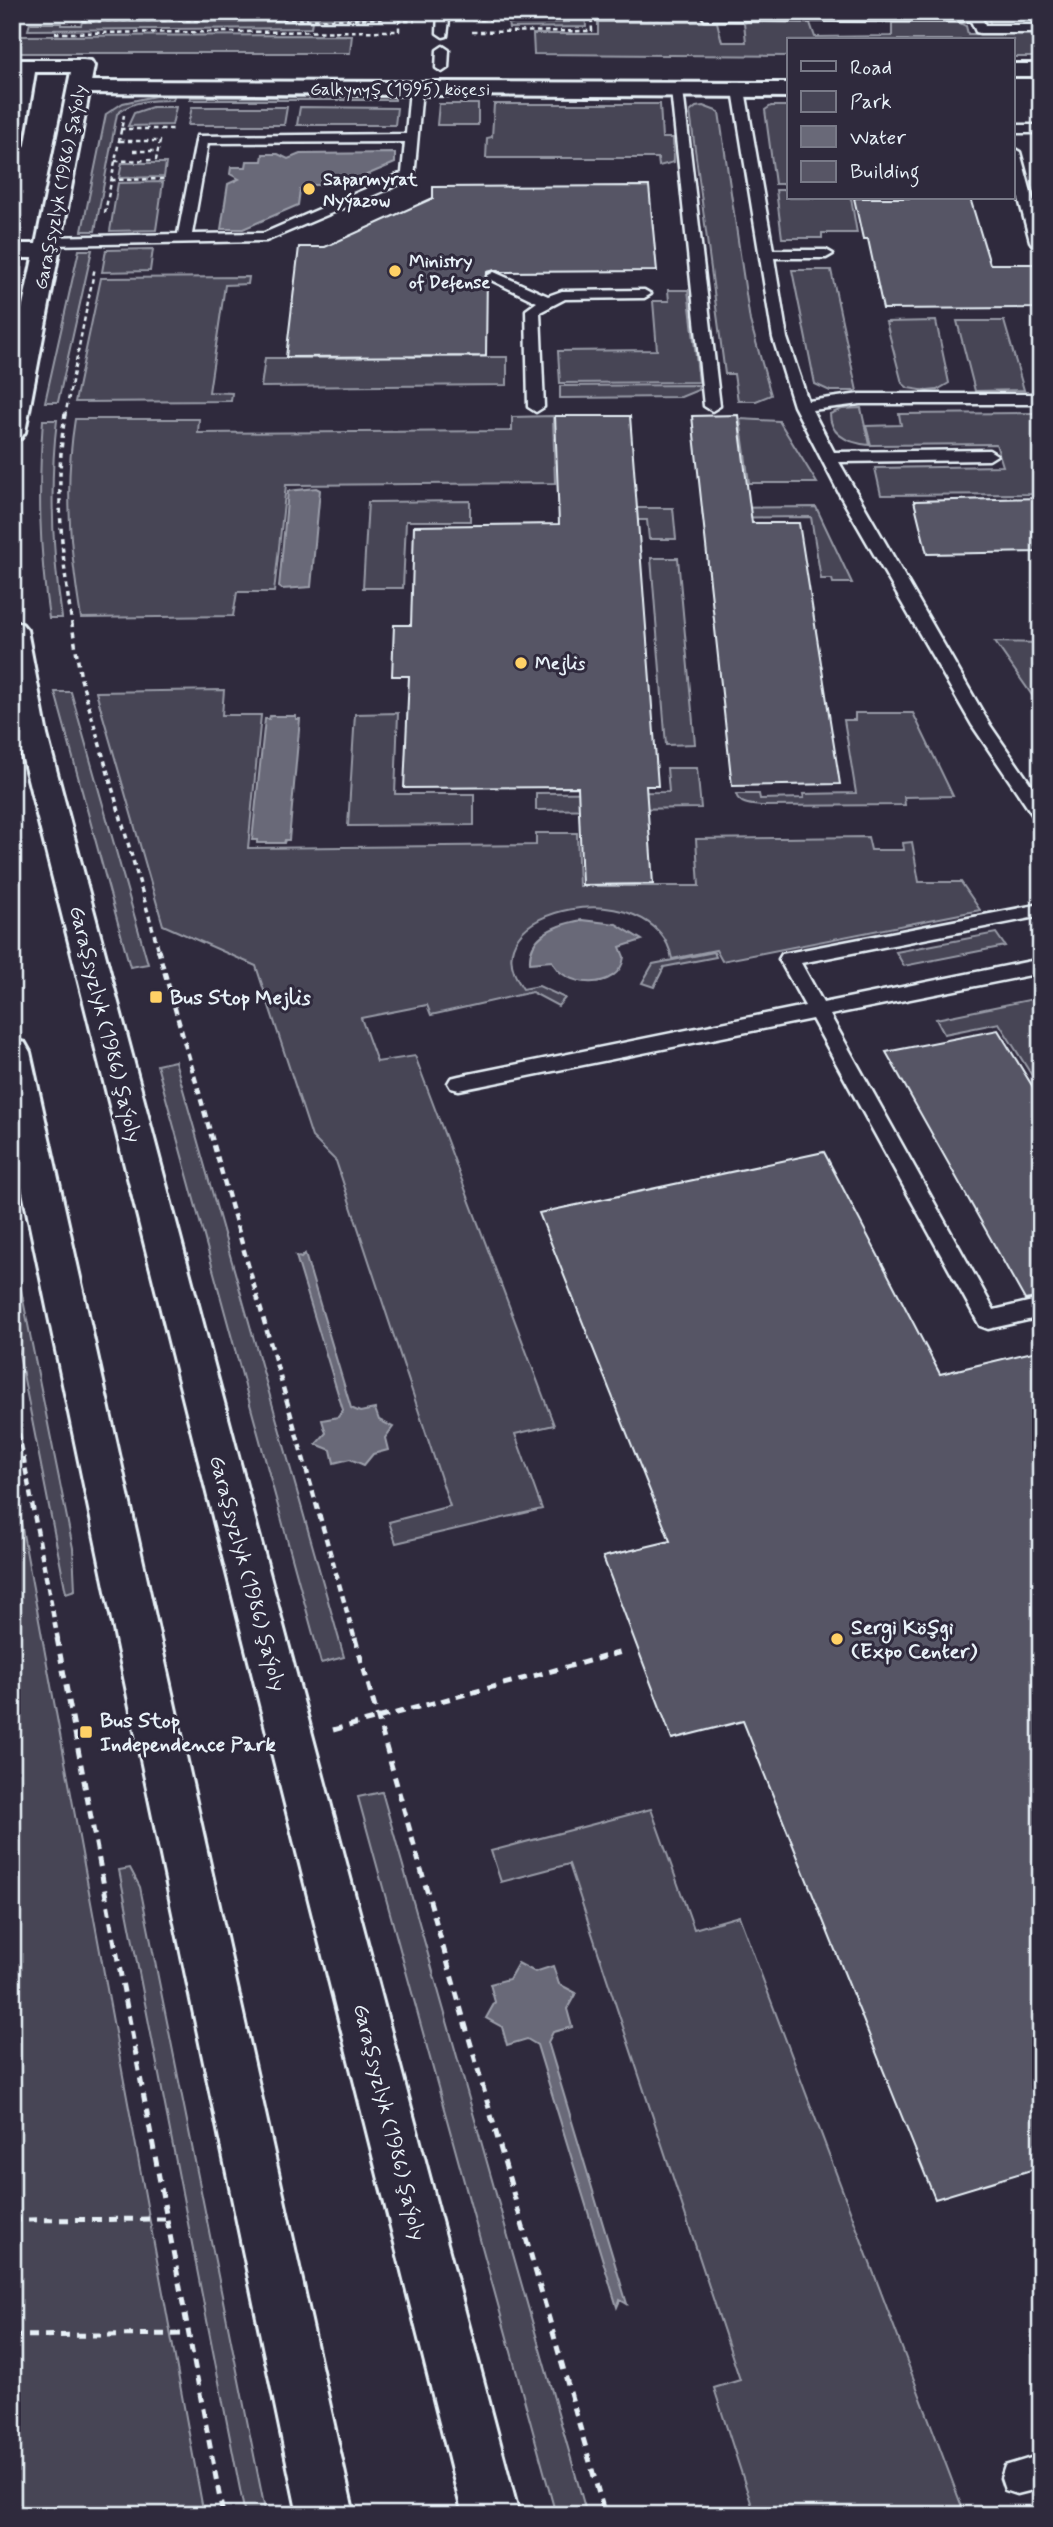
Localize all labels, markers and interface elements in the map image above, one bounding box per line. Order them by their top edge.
legend [787,38,1014,200]
text: Road [850,54,892,82]
street label: Galkynyş (1995) köçesi [310,78,490,102]
street label: Garaşsyzlyk (1986) şaýoly [29,83,93,292]
text: Park [850,88,892,116]
text: Water [850,124,906,152]
text: Building [850,158,920,188]
place label: Saparmyrat Nyýazow [323,168,418,213]
marker: Saparmyrat Nyýazow [301,181,317,197]
place label: Ministry of Defense [409,250,490,295]
marker: Ministry of Defense [387,263,403,279]
place label: Mejlis [535,652,585,676]
marker: Mejlis [513,655,529,671]
street label: Garaşsyzlyk (1986) şaýoly [62,903,148,1146]
place label: Bus Stop Mejlis [170,984,311,1012]
marker: Bus Stop Mejlis [148,989,164,1005]
street label: Garaşsyzlyk (1986) şaýoly [202,1452,292,1694]
place label: Sergi Köşgi (Expo Center) [851,1614,978,1666]
marker: Sergi Köşgi (Expo Center) [829,1631,845,1647]
place label: Bus Stop Independence Park [100,1707,276,1759]
marker: Bus Stop Independence Park [78,1724,94,1740]
street label: Garaşsyzlyk (1986) şaýoly [346,2001,432,2244]

